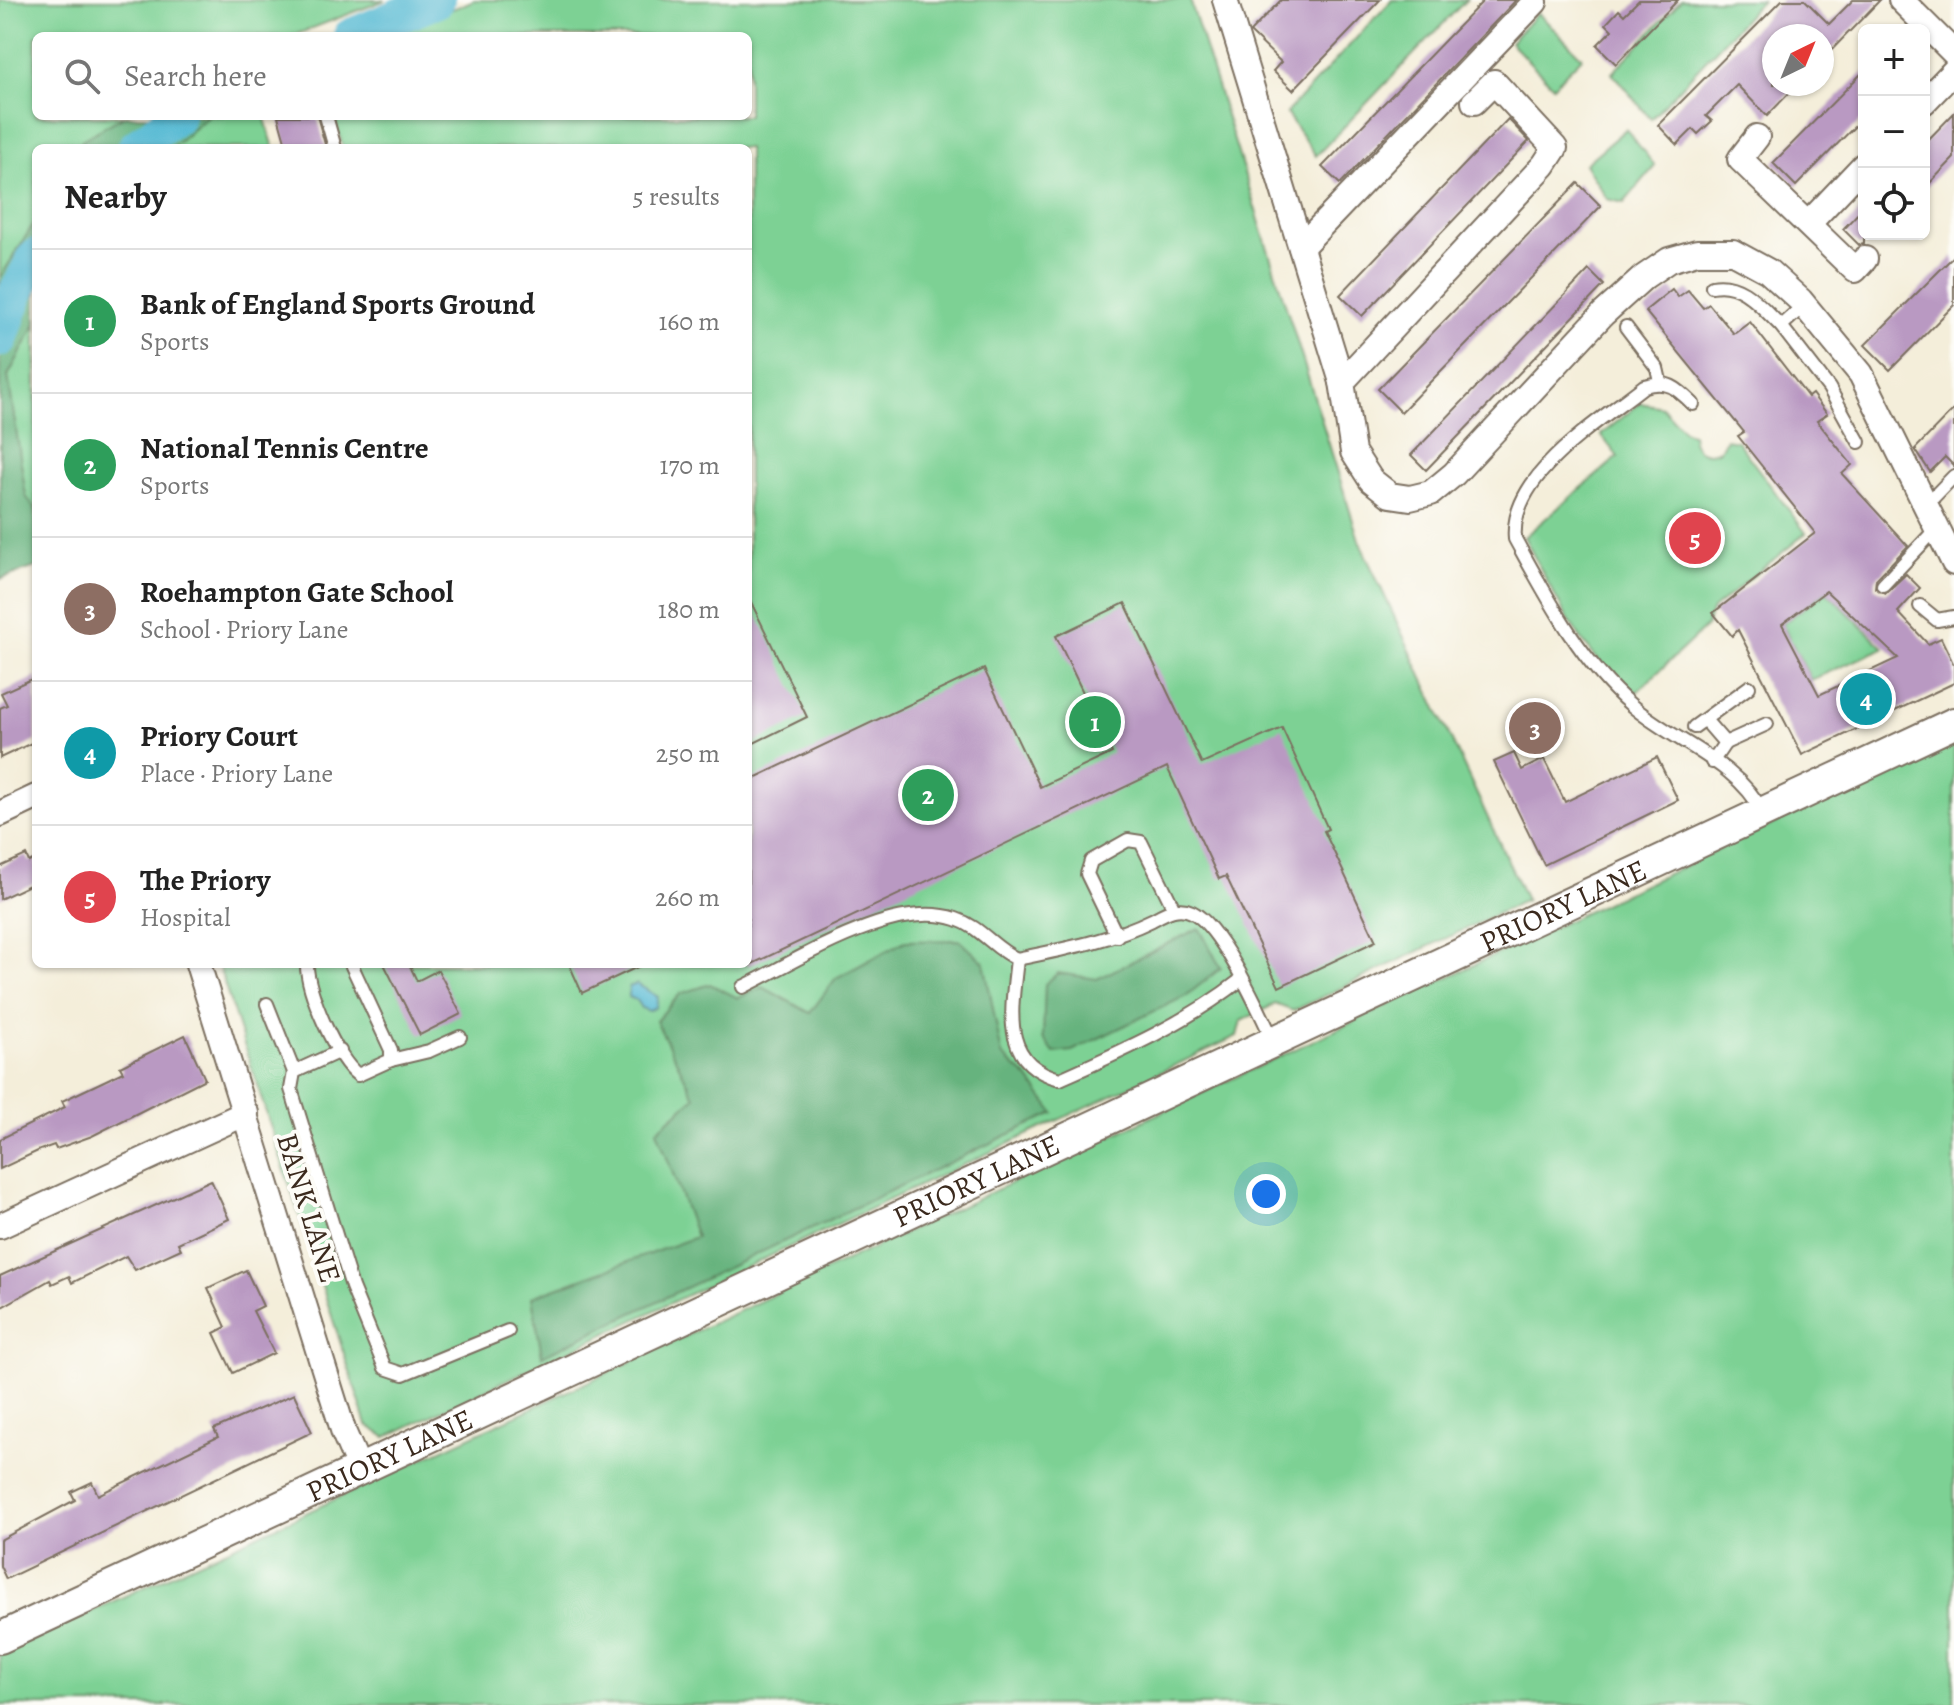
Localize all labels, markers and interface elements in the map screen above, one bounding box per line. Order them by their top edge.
north arrow [1762,24,1834,96]
map controls [1858,24,1930,240]
button: + [1858,24,1930,96]
search box [32,32,752,120]
icon: search [60,54,104,98]
text: Search here [124,56,267,96]
button: − [1858,96,1930,168]
button: locate [1858,168,1930,240]
text: Nearby [64,173,167,220]
text: 5 results [632,179,720,214]
text: Bank of England Sports Ground [140,284,535,324]
text: 1 [85,304,95,339]
text: 160 m [658,304,720,339]
text: Sports [140,324,209,359]
text: National Tennis Centre [140,428,429,468]
text: 2 [84,448,96,483]
text: 170 m [660,448,720,483]
text: Sports [140,468,209,503]
pin: 5 [1669,508,1721,568]
text: Roehampton Gate School [140,572,454,612]
text: 3 [84,592,96,627]
text: 180 m [658,592,720,627]
text: School · Priory Lane [140,612,348,647]
pin: 4 [1840,669,1892,729]
pin: 1 [1069,692,1121,752]
pin: 3 [1509,698,1561,758]
text: Priory Court [140,716,298,756]
text: 4 [84,736,96,771]
text: 250 m [656,736,720,771]
text: Place · Priory Lane [140,756,333,791]
pin: 2 [902,765,954,825]
street label: PRIORY LANE [1473,850,1653,962]
text: The Priory [140,860,270,900]
text: 5 [84,880,96,915]
text: 260 m [655,880,720,915]
text: Hospital [140,900,231,935]
street label: PRIORY LANE [886,1125,1066,1237]
street label: BANK LANE [267,1128,351,1288]
your location [1246,1174,1286,1214]
street label: PRIORY LANE [300,1399,479,1512]

